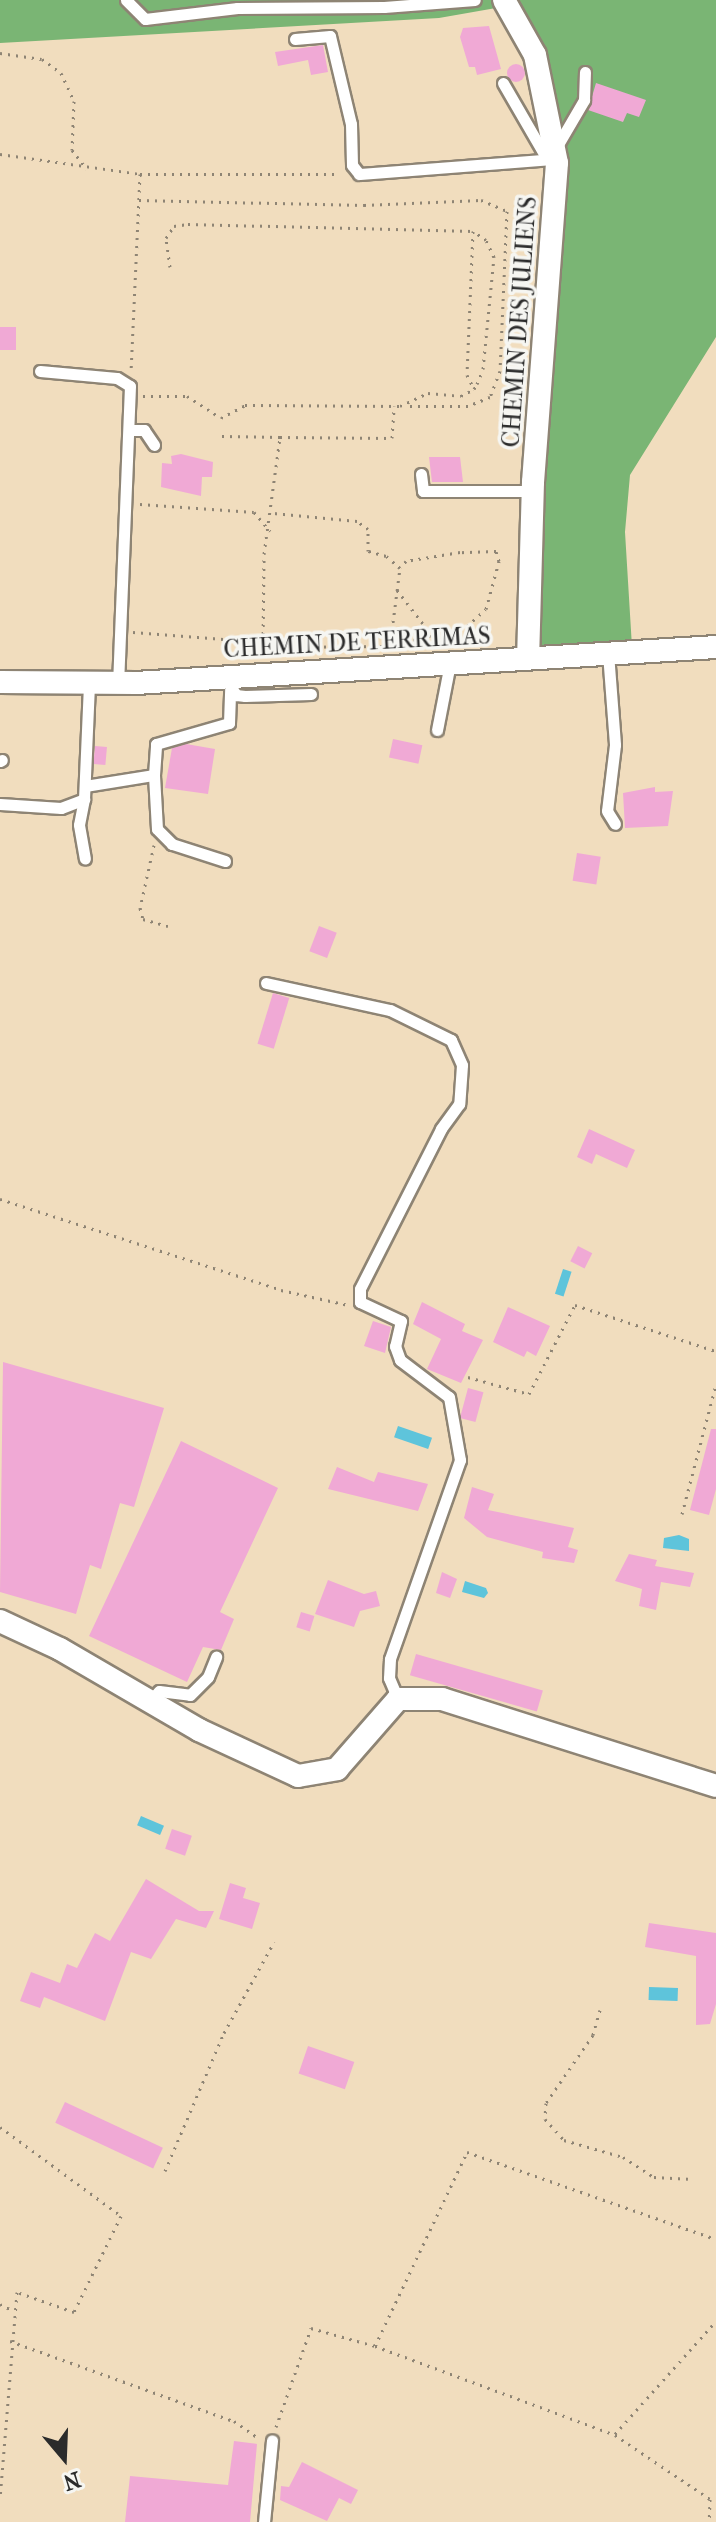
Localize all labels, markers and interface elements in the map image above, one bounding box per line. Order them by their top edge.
street label: CHEMIN DES JULIENS [497,196,543,448]
street label: CHEMIN DE TERRIMAS [223,622,491,664]
north arrow [24,2418,104,2498]
text: N [60,2466,84,2496]

